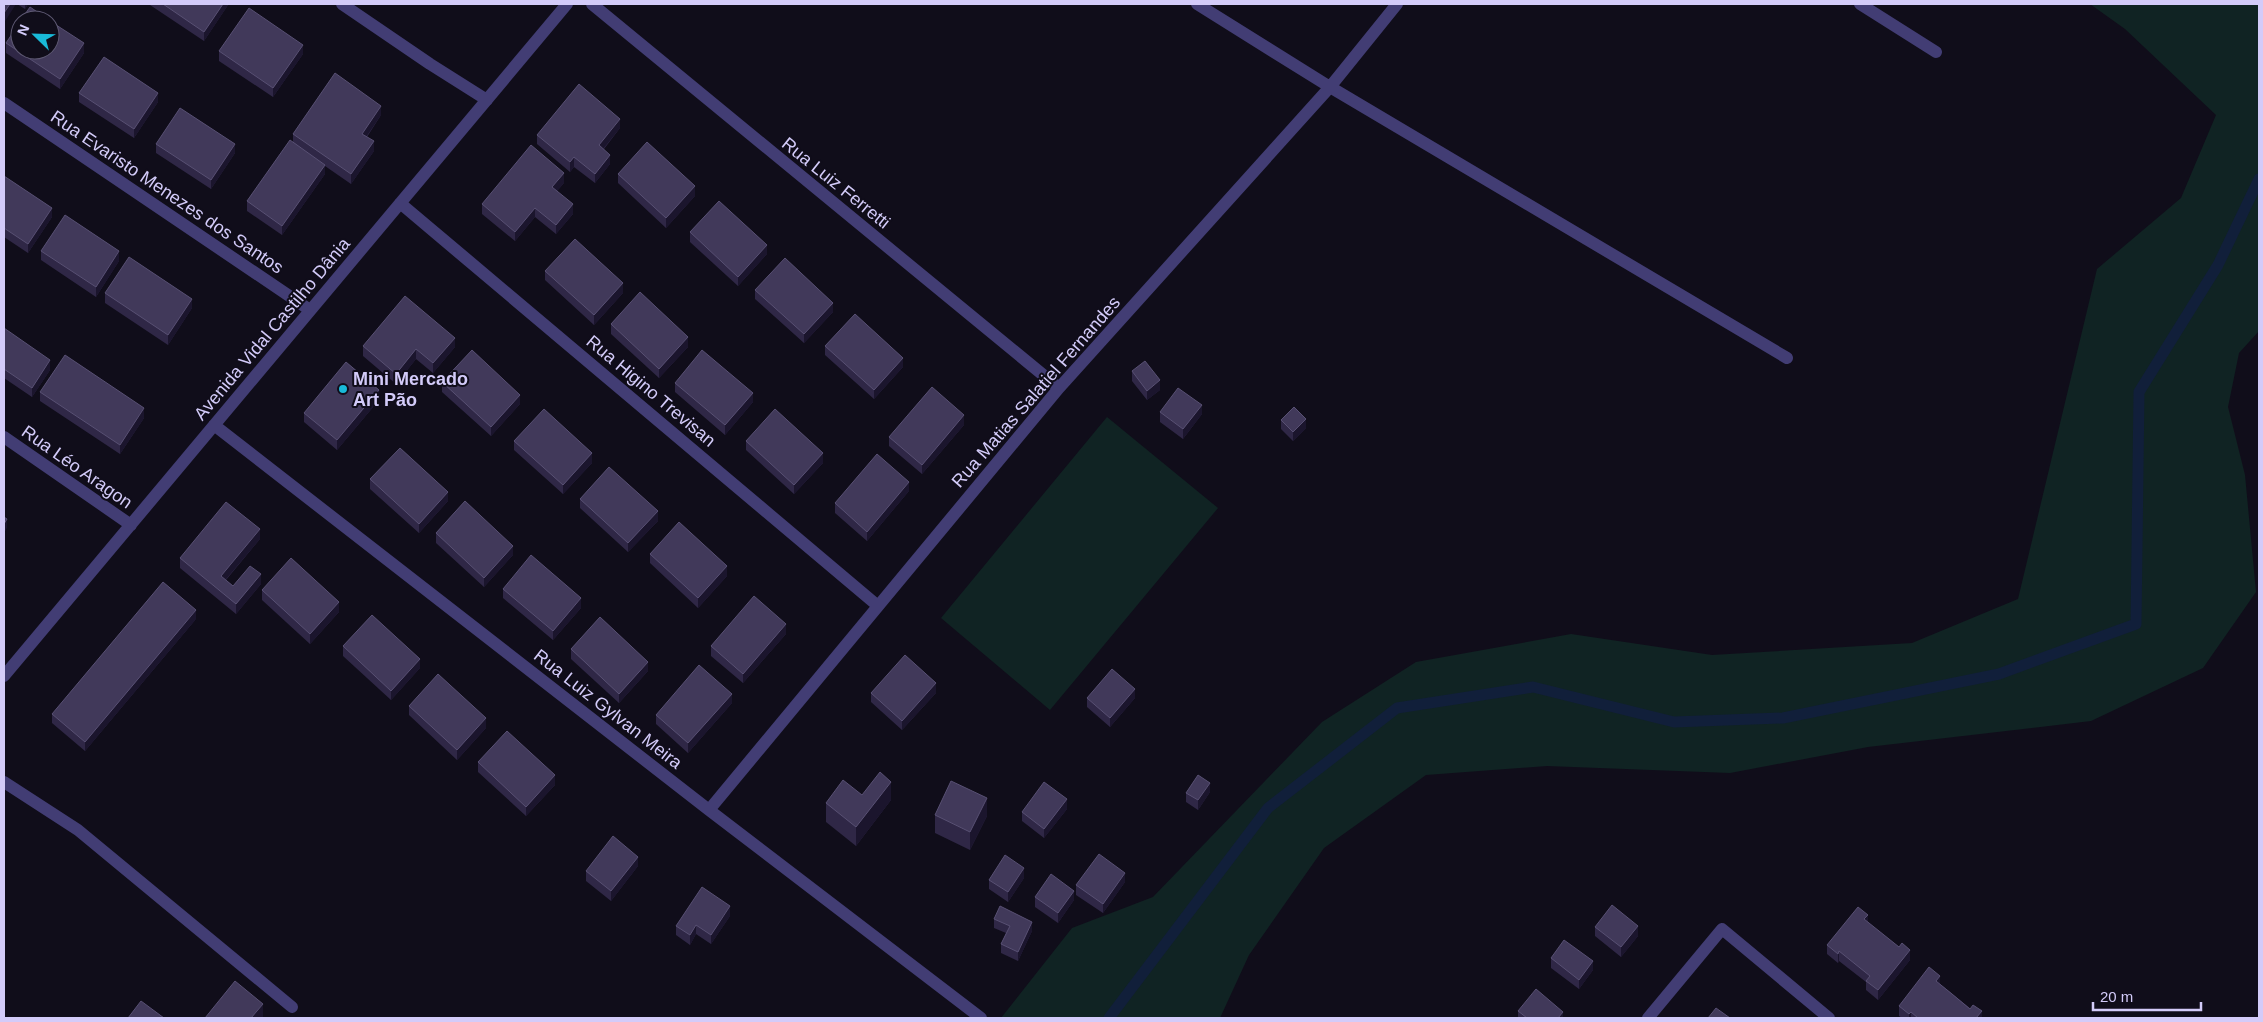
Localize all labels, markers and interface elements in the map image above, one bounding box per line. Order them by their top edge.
north arrow [10,10,60,60]
text: N [14,22,32,38]
street label: Rua Evaristo Menezes dos Santos [47,106,287,278]
street label: Rua Luiz Ferretti [778,133,894,233]
street label: Avenida Vidal Castilho Dânia [190,233,355,424]
street label: Rua Matias Salatiel Fernandes [948,293,1124,491]
street label: Rua Higino Trevisan [582,331,720,451]
place label: Mini Mercado Art Pão [353,369,468,410]
marker: Mini Mercado Art Pão [337,383,349,395]
street label: Rua Léo Aragon [18,421,136,513]
street label: Rua Luiz Gylvan Meira [530,645,687,774]
scale bar [2093,980,2200,1012]
text: 20 m [2100,988,2133,1005]

